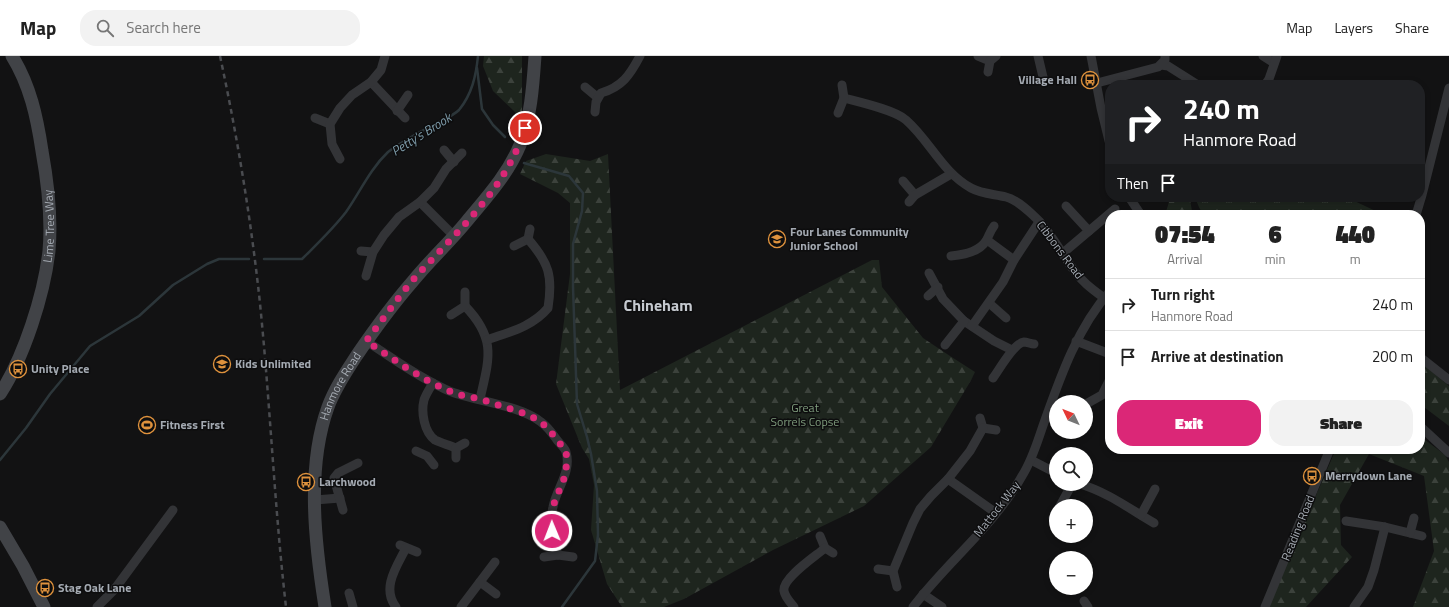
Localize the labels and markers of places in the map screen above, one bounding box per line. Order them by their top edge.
place label: Village Hall [1018,70,1077,89]
bus stop icon: Village Hall [1080,70,1100,90]
pin [508,111,542,145]
place label: Four Lanes Community Junior School [790,222,909,255]
school or university icon: Four Lanes Community Junior School [767,229,787,249]
school or university icon: Kids Unlimited [212,354,232,374]
place label: Kids Unlimited [235,354,311,373]
bus stop icon: Unity Place [8,359,28,379]
place label: Unity Place [31,359,89,378]
sports icon: Fitness First [137,415,157,435]
place label: Fitness First [160,415,225,434]
bus stop icon: Merrydown Lane [1302,466,1322,486]
place label: Merrydown Lane [1325,466,1412,485]
bus stop icon: Larchwood [296,472,316,492]
place label: Larchwood [319,472,376,491]
bus stop icon: Stag Oak Lane [35,578,55,598]
place label: Stag Oak Lane [58,578,131,597]

